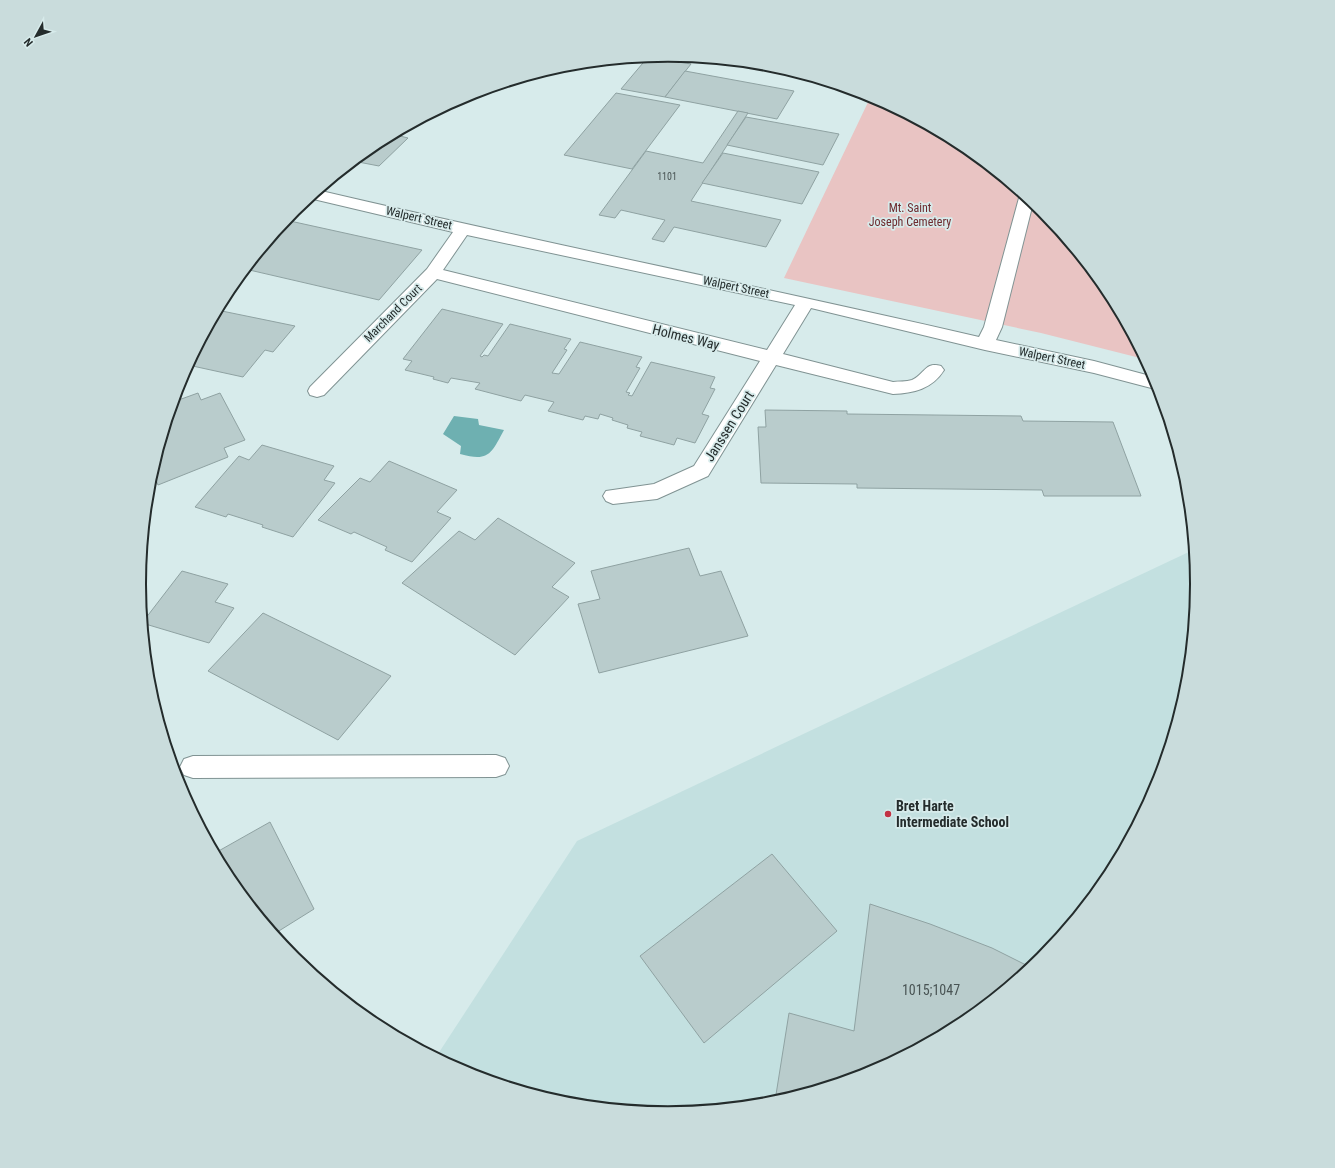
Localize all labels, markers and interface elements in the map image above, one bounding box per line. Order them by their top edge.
north arrow [16,16,56,56]
text: N [21,35,36,49]
house number: 1101 [657,171,677,182]
park label: Mt. Saint Joseph Cemetery [869,201,951,229]
street label: Walpert Street [385,204,454,232]
street label: Walpert Street [702,273,771,301]
street label: Marchand Court [361,281,425,345]
street label: Holmes Way [651,321,721,353]
street label: Walpert Street [1018,344,1087,372]
street label: Janssen Court [701,388,757,464]
place label: Bret Harte Intermediate School [896,798,1009,830]
marker: Bret Harte Intermediate School [883,809,893,819]
house number: 1015;1047 [902,982,960,998]

